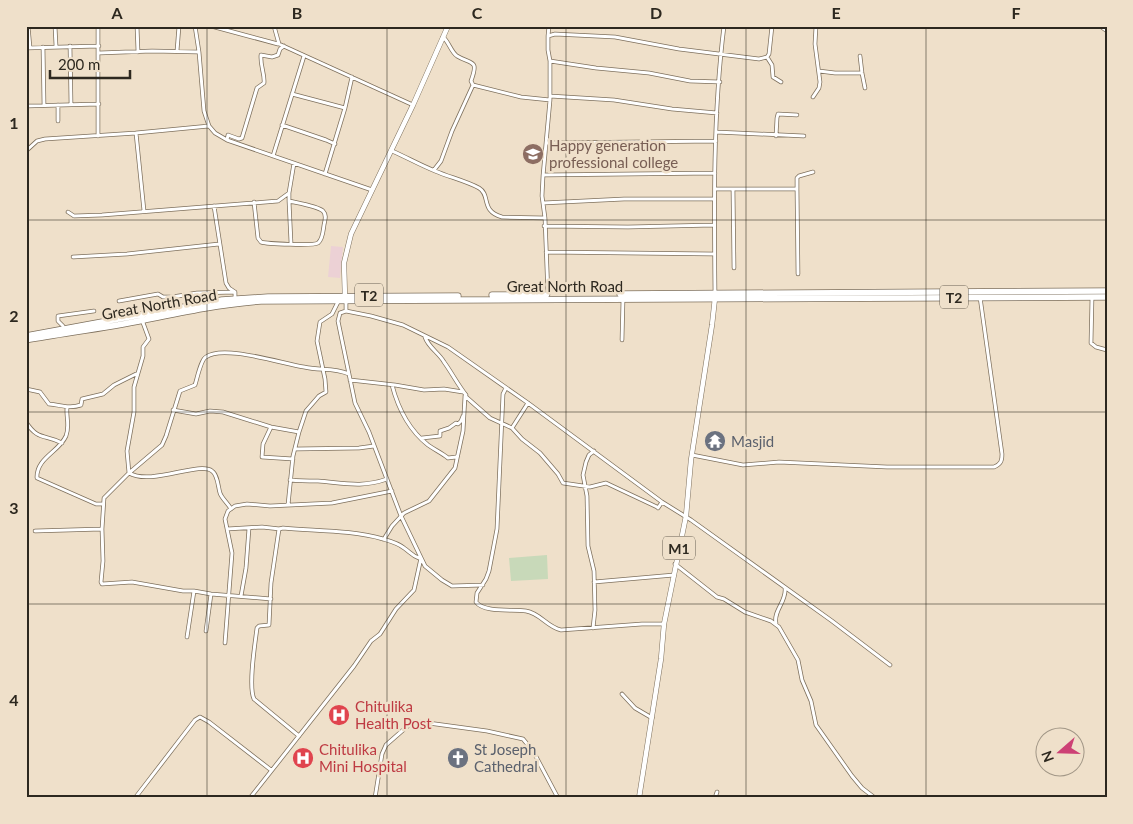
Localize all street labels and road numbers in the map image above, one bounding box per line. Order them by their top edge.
street label: Great North Road [507,277,623,295]
road number: T2 [355,284,383,306]
street label: Great North Road [100,285,218,323]
road number: T2 [940,286,968,308]
road number: M1 [663,536,695,560]

